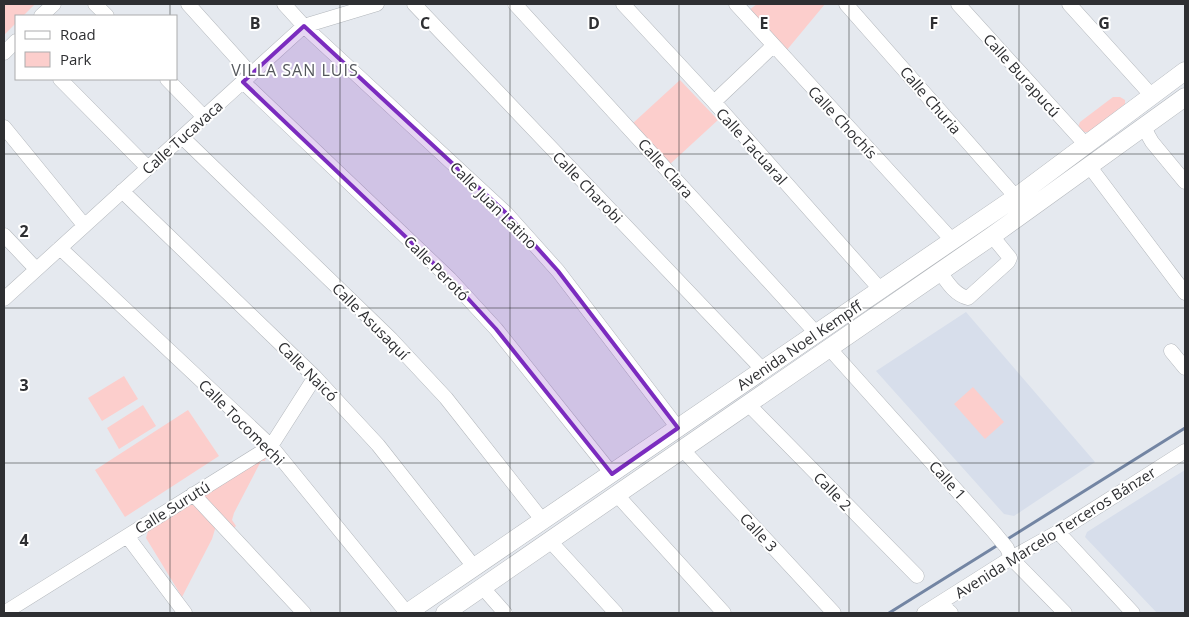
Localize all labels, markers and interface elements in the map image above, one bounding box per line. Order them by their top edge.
text: B [250,12,260,34]
text: C [420,12,430,34]
text: D [588,12,600,34]
text: E [760,12,769,34]
text: F [930,12,938,34]
text: G [1098,12,1110,34]
legend [15,15,178,80]
text: Road [60,24,96,44]
street label: Calle Burapucú [979,29,1065,121]
text: Park [60,49,91,69]
district label: VILLA SAN LUIS [231,59,359,81]
street label: Calle Churia [896,62,966,138]
street label: Calle Chochís [804,81,882,163]
street label: Calle Tucavaca [137,95,227,179]
street label: Calle Tacuaral [712,103,792,189]
street label: Calle Clara [634,134,698,202]
street label: Calle Charobi [549,147,627,227]
street label: Calle Juan Latino [446,157,542,253]
text: 2 [19,220,29,242]
street label: Calle Perotó [400,231,474,305]
street label: Calle Asusaquí [328,278,415,365]
street label: Avenida Noel Kempff [732,295,866,394]
street label: Calle Naicó [274,337,342,405]
text: 3 [19,374,29,396]
street label: Calle Tocomechi [195,375,289,469]
street label: Calle 1 [925,456,971,504]
street label: Avenida Marcelo Terceros Bánzer [951,462,1159,602]
street label: Calle 2 [810,467,856,515]
street label: Calle Surutú [131,476,213,538]
street label: Calle 3 [736,508,782,556]
text: 4 [19,529,29,551]

